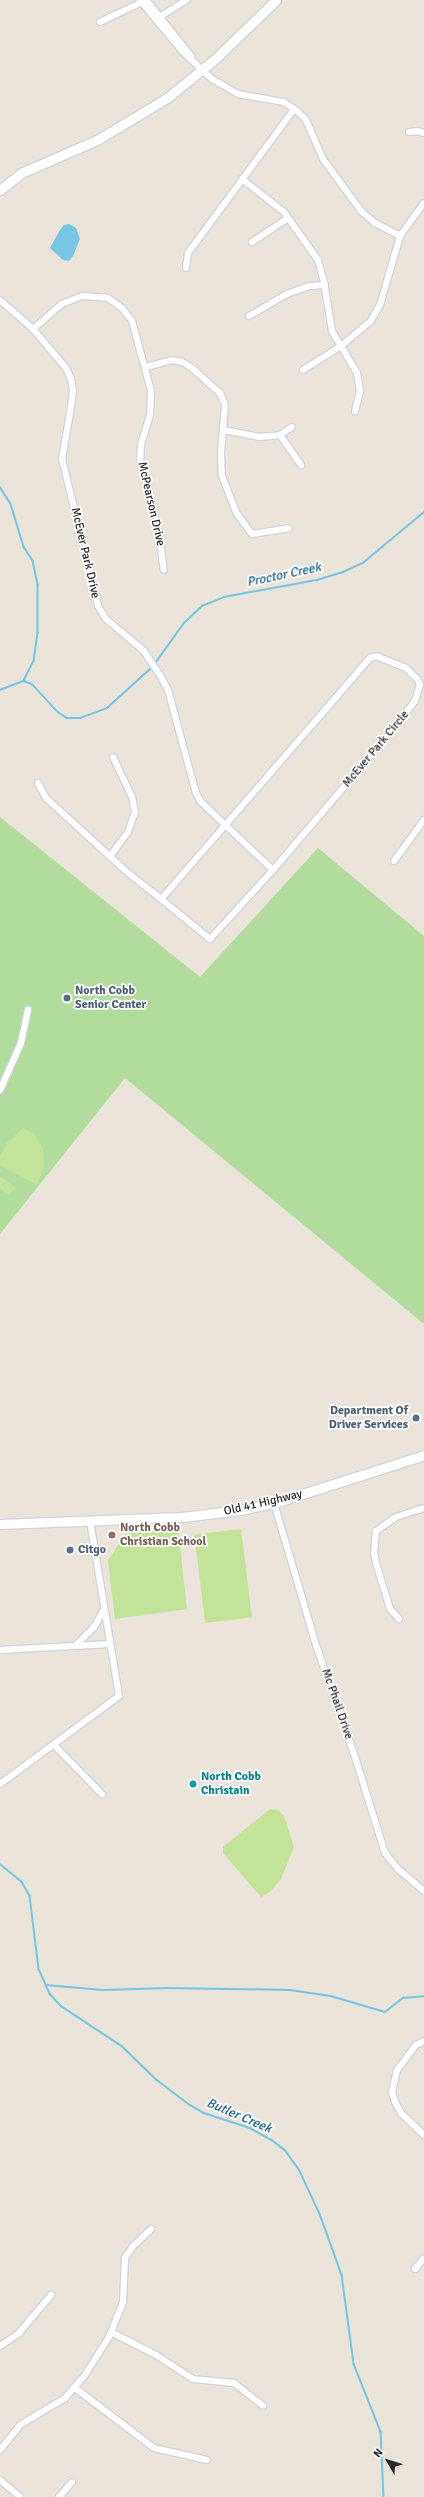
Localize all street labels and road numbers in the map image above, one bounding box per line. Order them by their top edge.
street label: McPearson Drive [134,461,168,547]
street label: McEver Park Drive [68,506,102,600]
street label: McEver Park Circle [340,708,412,790]
street label: Old 41 Highway [222,1487,304,1519]
street label: Mc Phail Drive [318,1667,356,1741]

